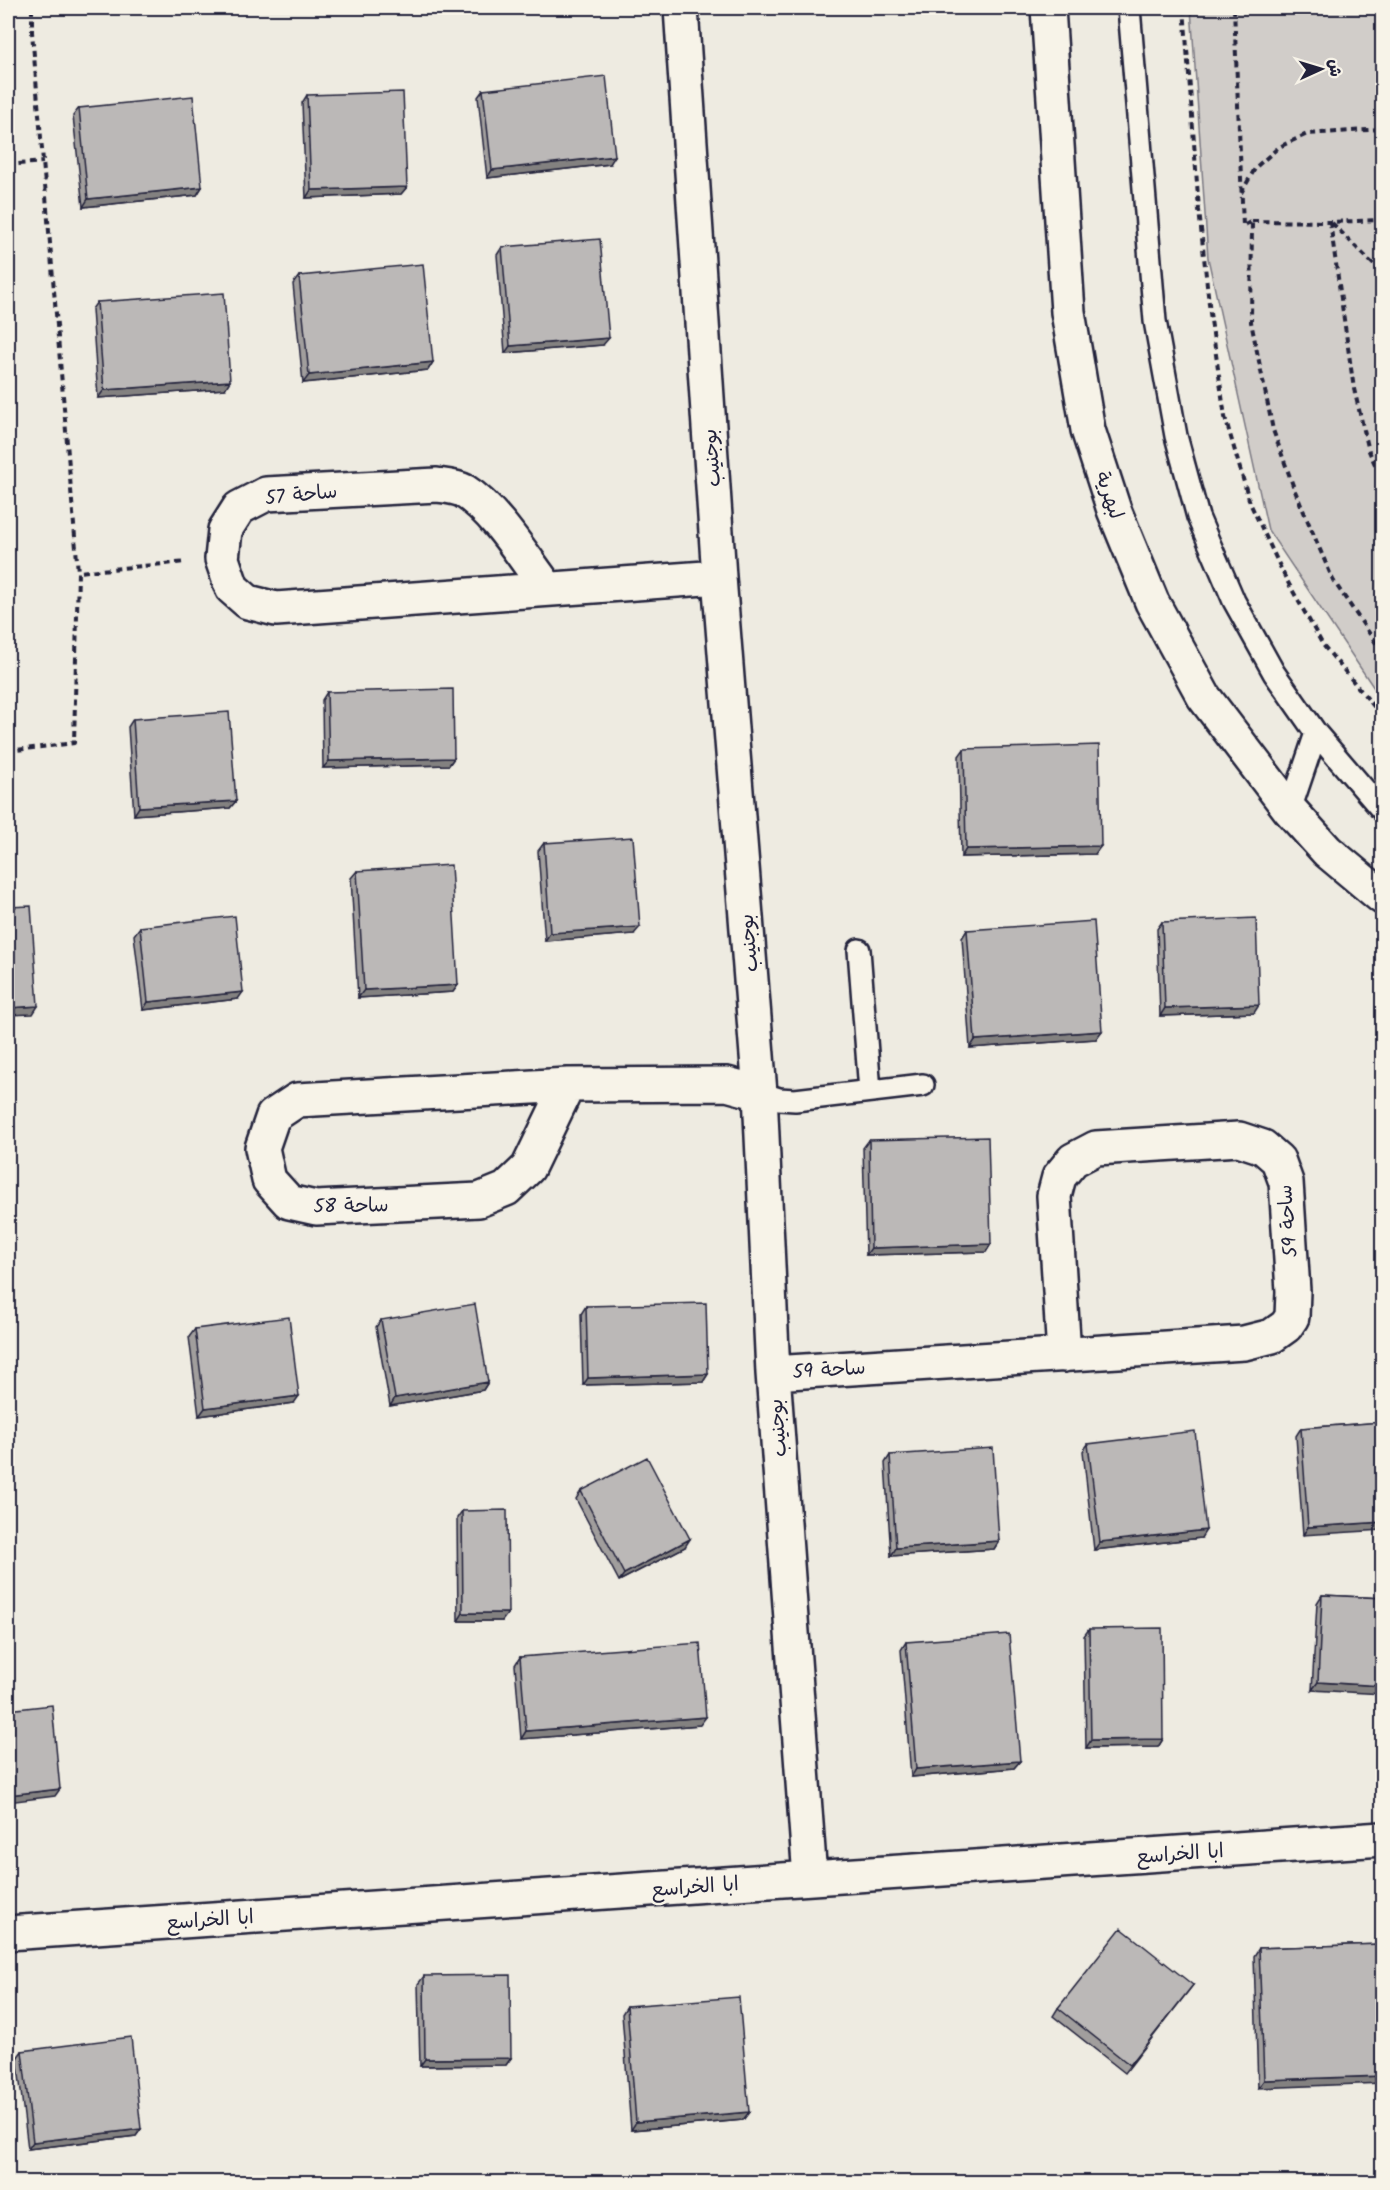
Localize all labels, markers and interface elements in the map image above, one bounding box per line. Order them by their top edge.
north arrow [1291,39,1351,99]
text: ش [1321,58,1348,78]
street label: بوجنيب [695,428,731,488]
street label: لبهرية [1085,467,1131,524]
street label: ساحة 57 [263,476,339,516]
street label: بوجنيب [732,912,768,973]
street label: ساحة 59 [1270,1183,1308,1259]
street label: ساحة 58 [313,1190,389,1224]
street label: ساحة 59 [792,1352,867,1390]
street label: بوجنيب [761,1398,797,1458]
street label: ابا الخراسع [1135,1836,1225,1874]
street label: ابا الخراسع [650,1869,740,1907]
street label: ابا الخراسع [165,1902,255,1940]

